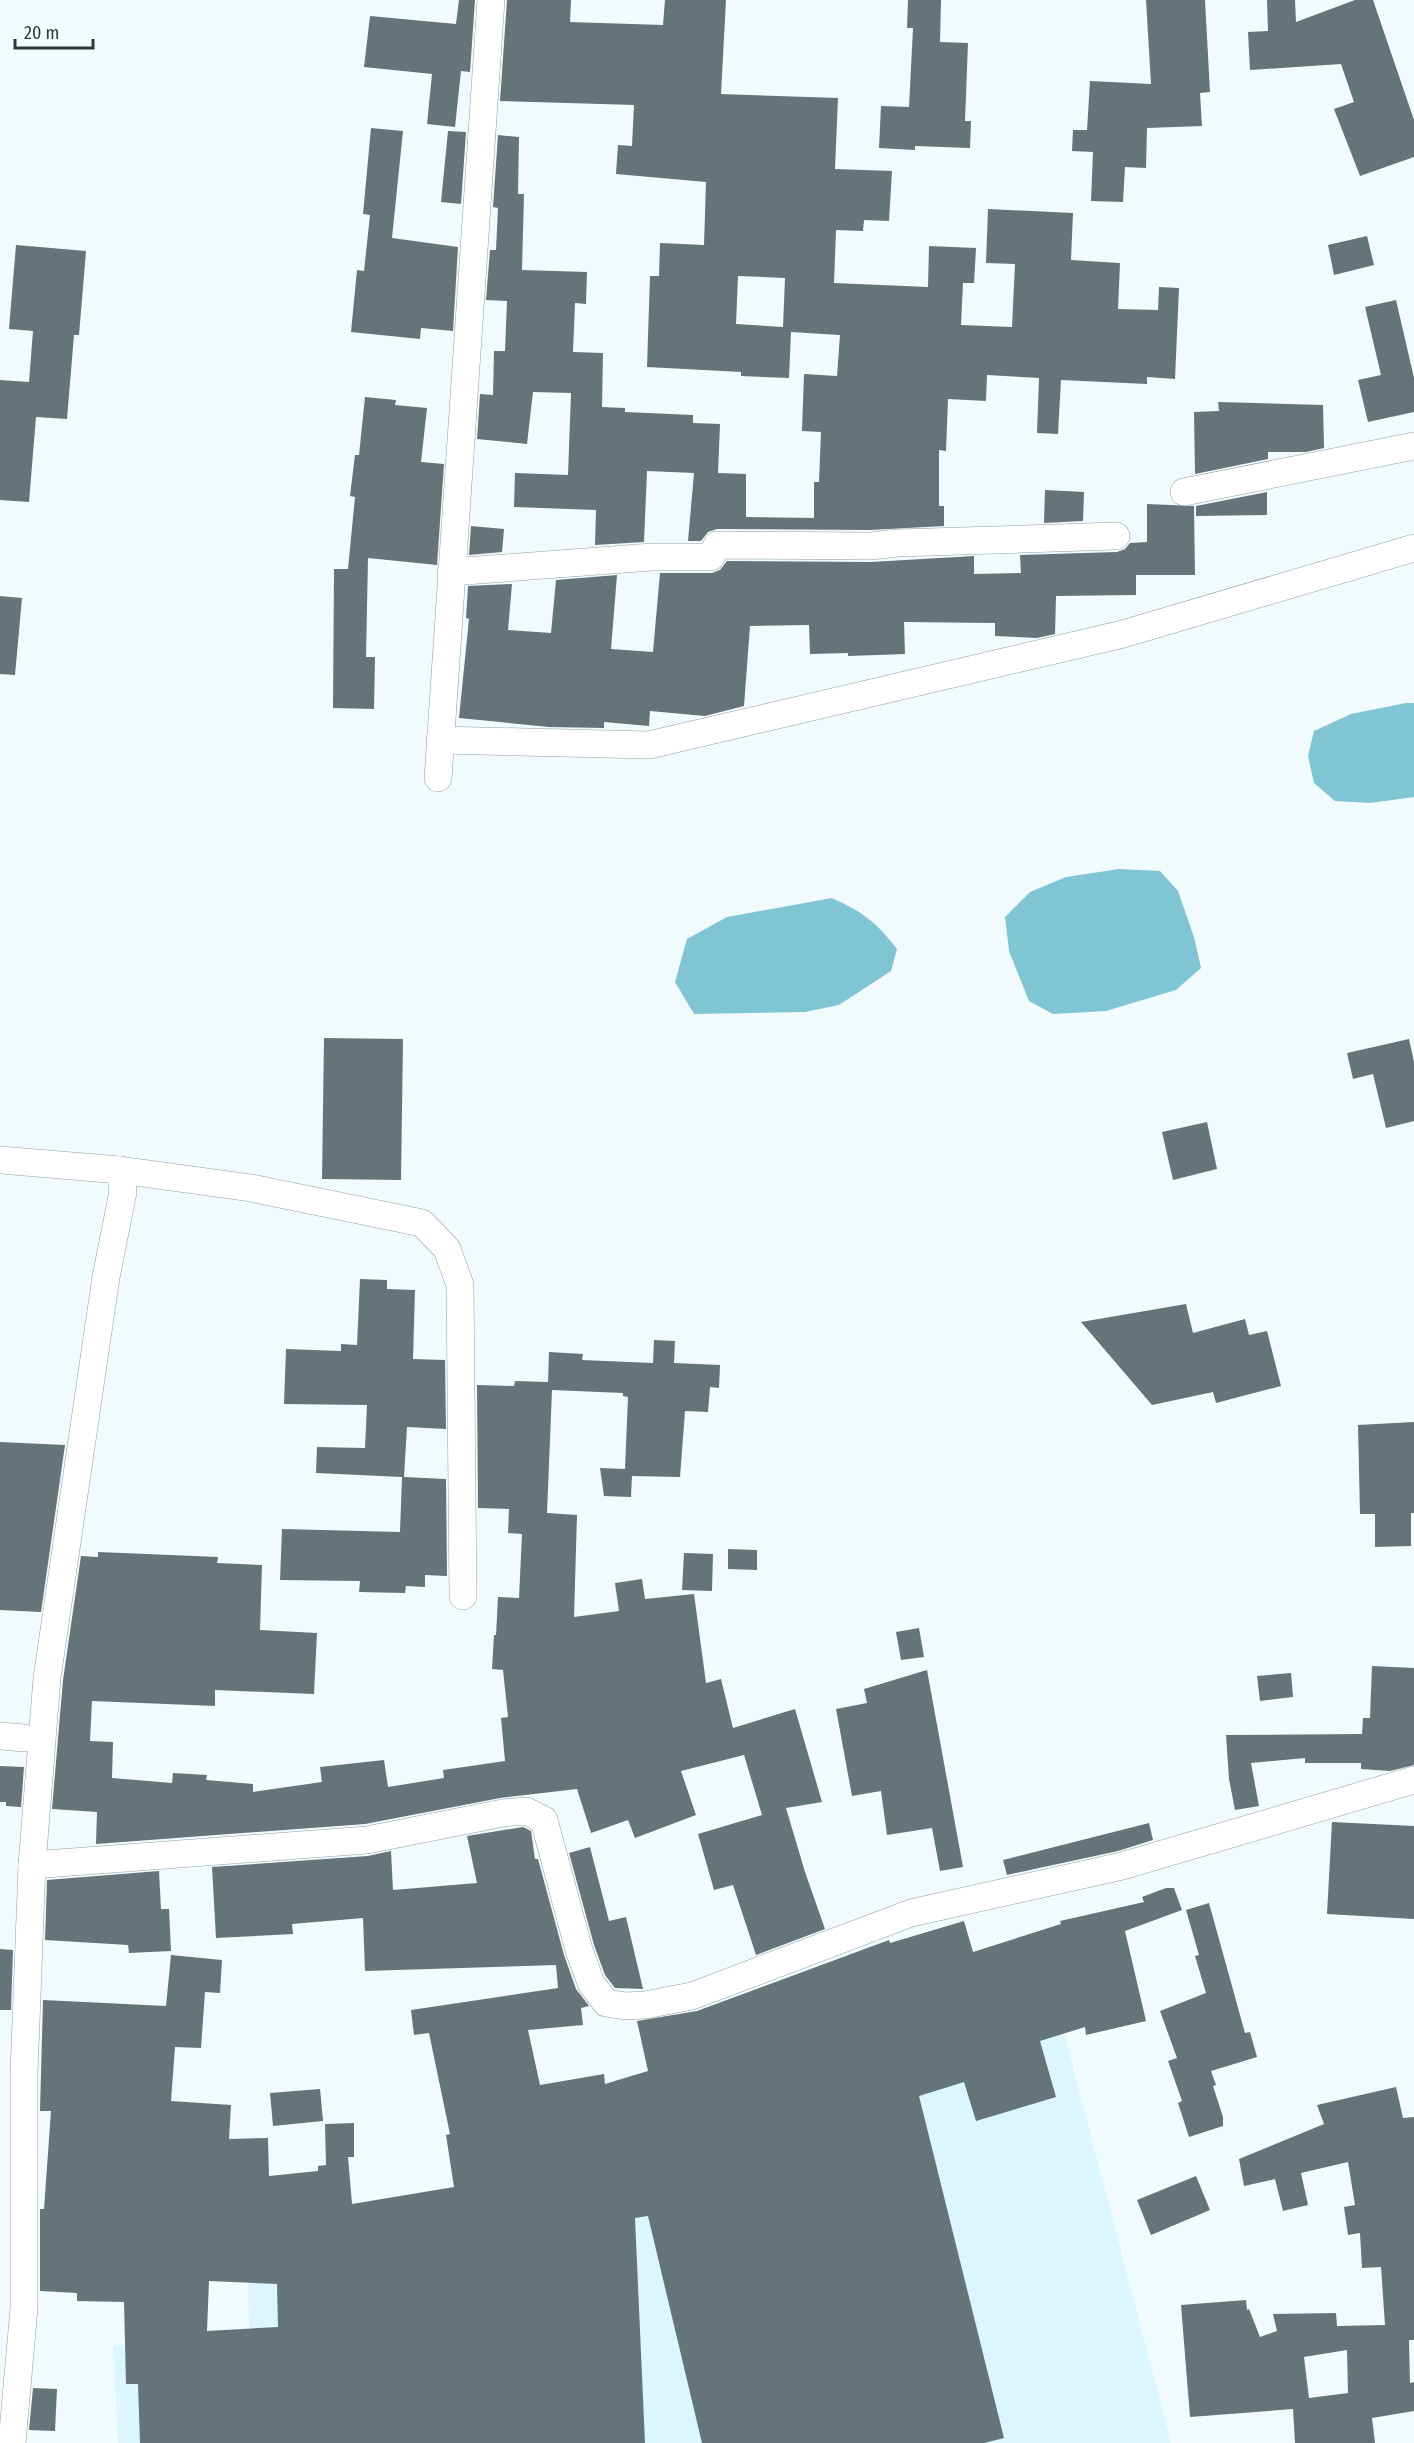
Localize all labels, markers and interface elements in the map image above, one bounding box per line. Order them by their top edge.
scale bar [15,12,93,50]
text: 20 m [24,22,59,44]

